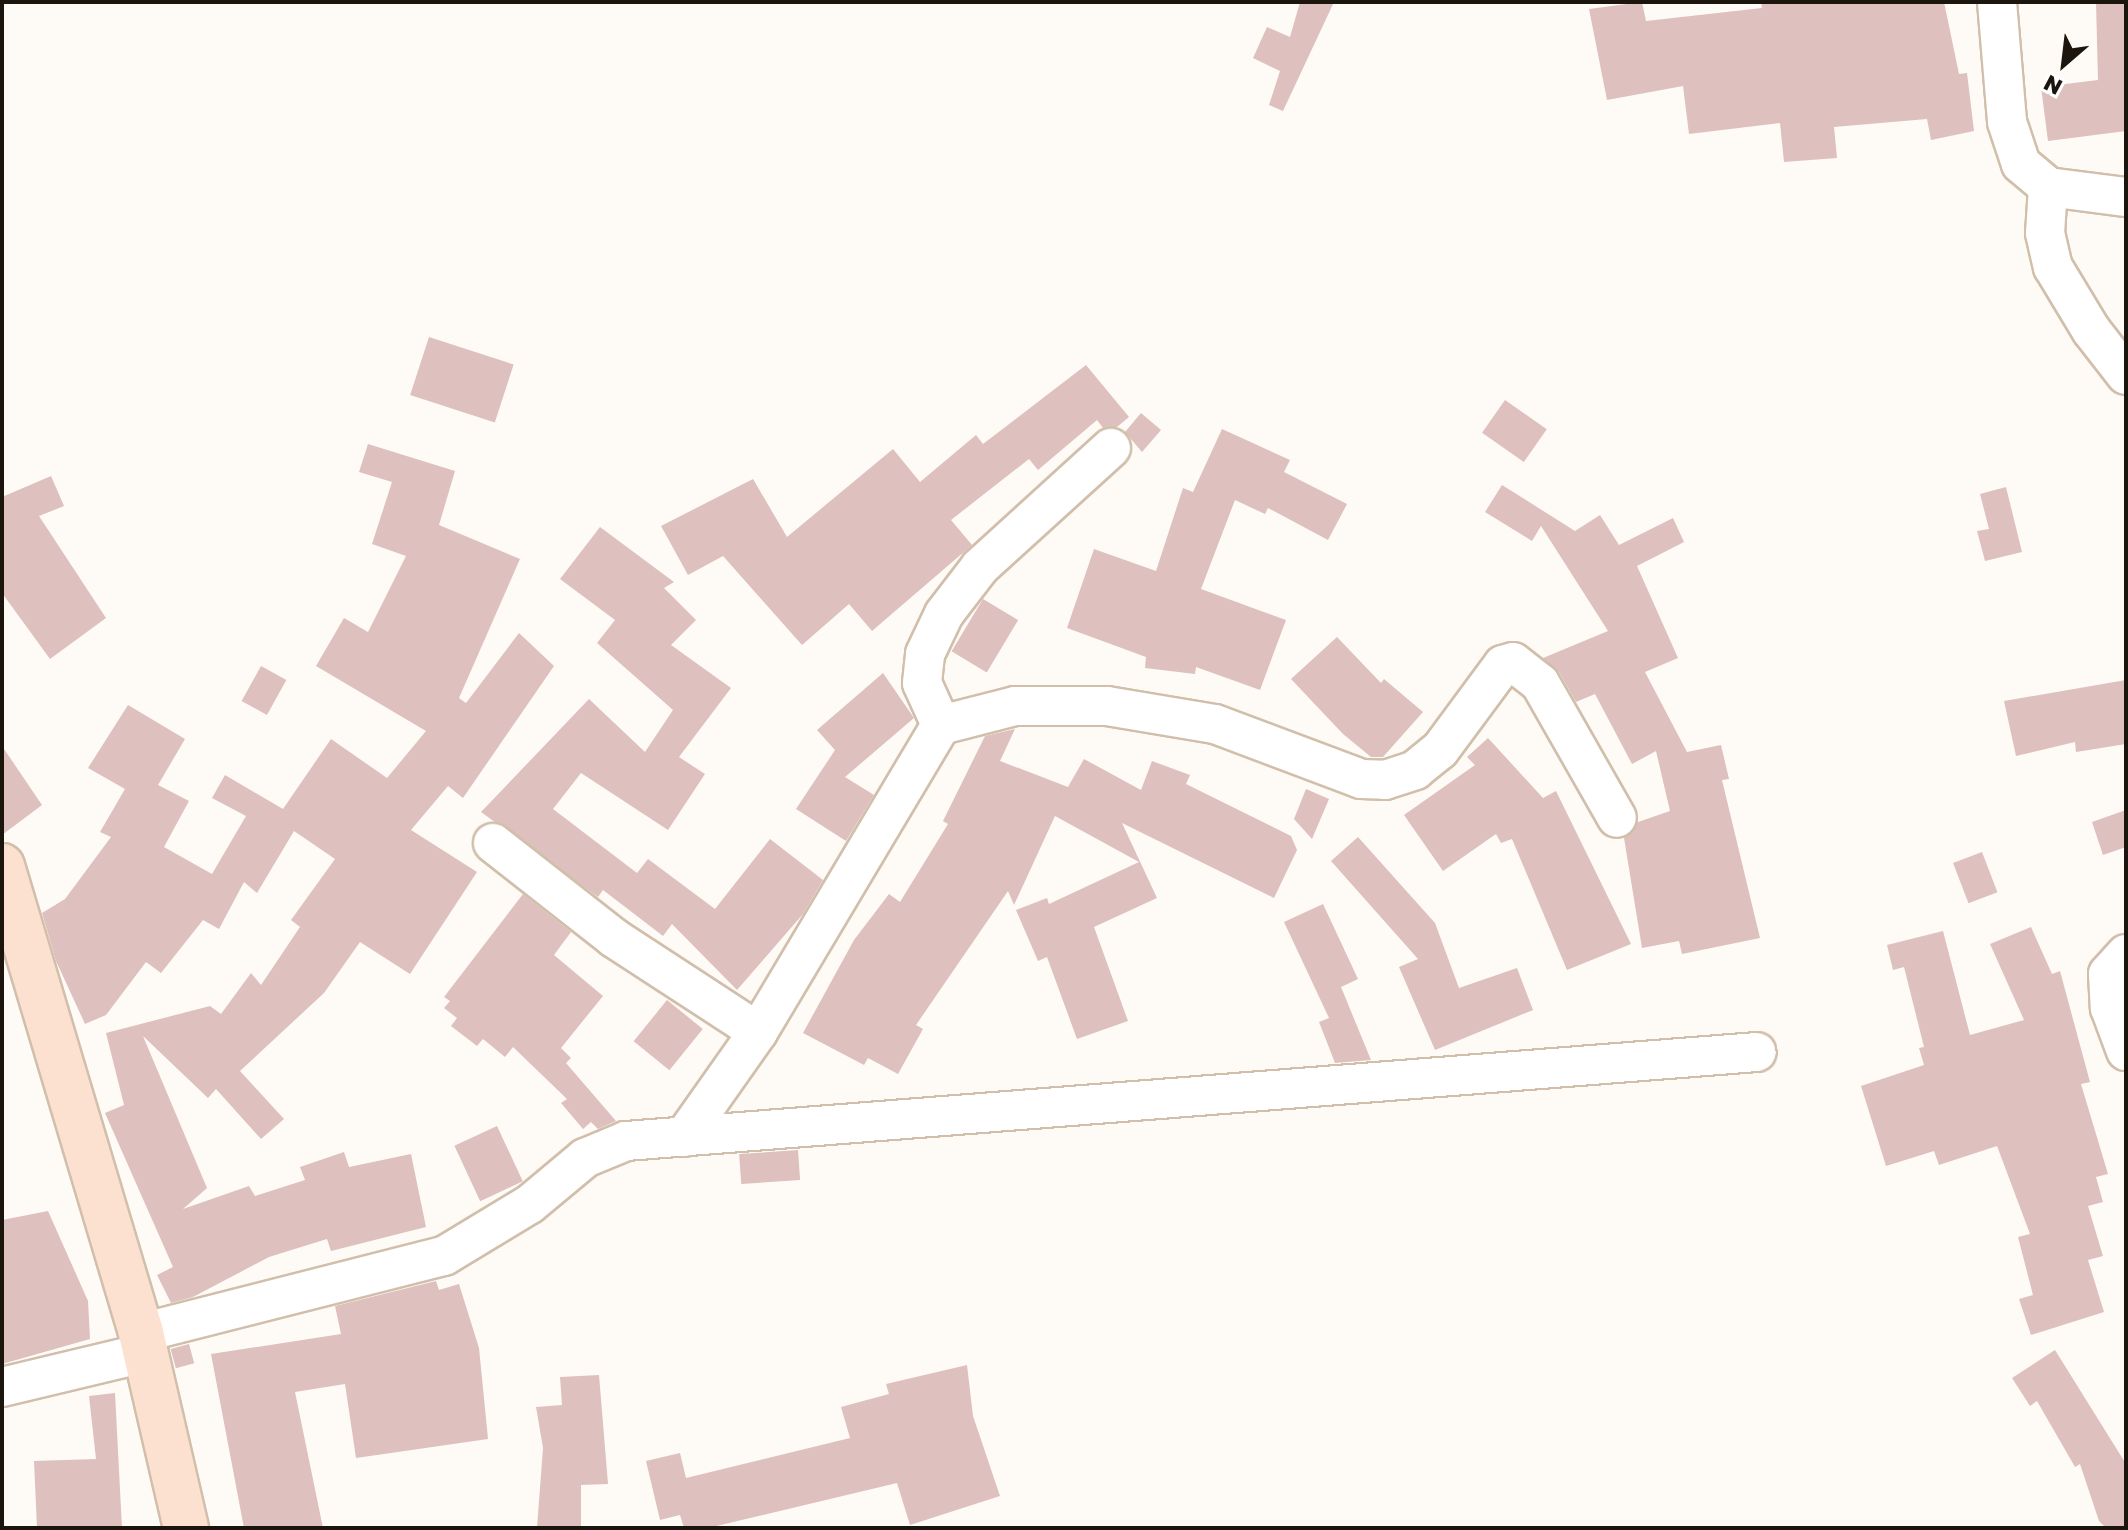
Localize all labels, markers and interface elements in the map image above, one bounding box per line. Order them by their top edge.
north arrow [2024,24,2104,104]
text: N [2039,70,2066,101]

